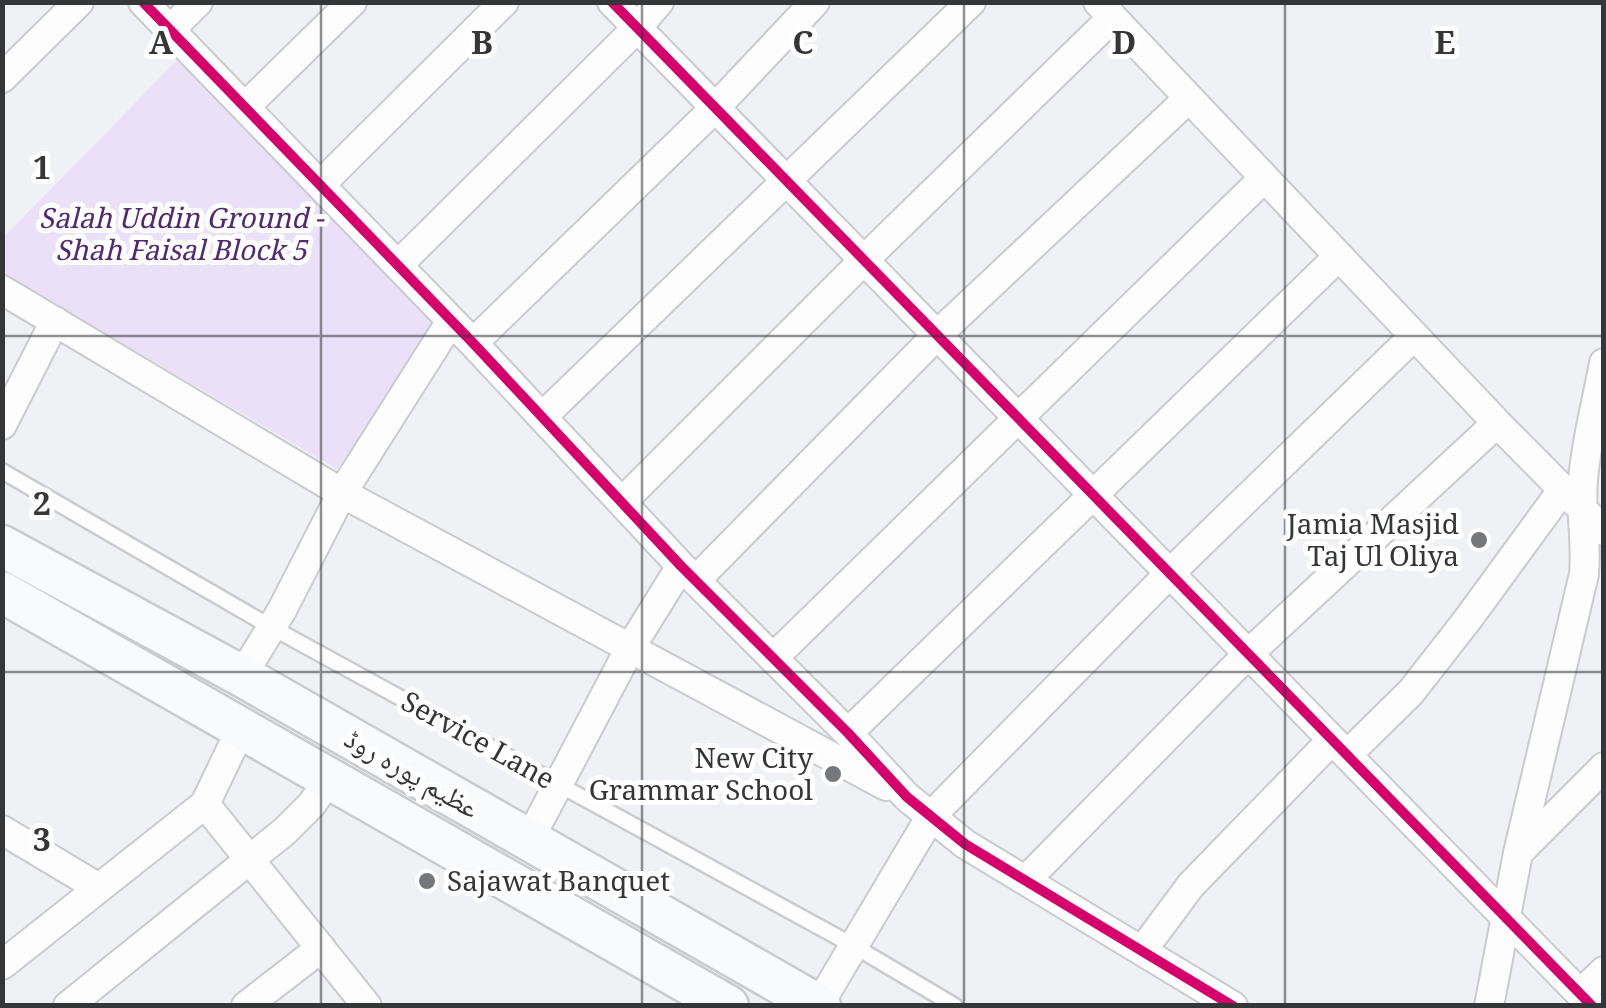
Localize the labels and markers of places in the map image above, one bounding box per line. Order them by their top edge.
place label: Jamia Masjid Taj Ul Oliya [1286,504,1459,584]
marker: Jamia Masjid Taj Ul Oliya [1468,529,1490,551]
place label: New City Grammar School [589,738,813,818]
marker: New City Grammar School [822,763,844,785]
place label: Sajawat Banquet [447,861,670,909]
marker: Sajawat Banquet [416,870,438,892]

